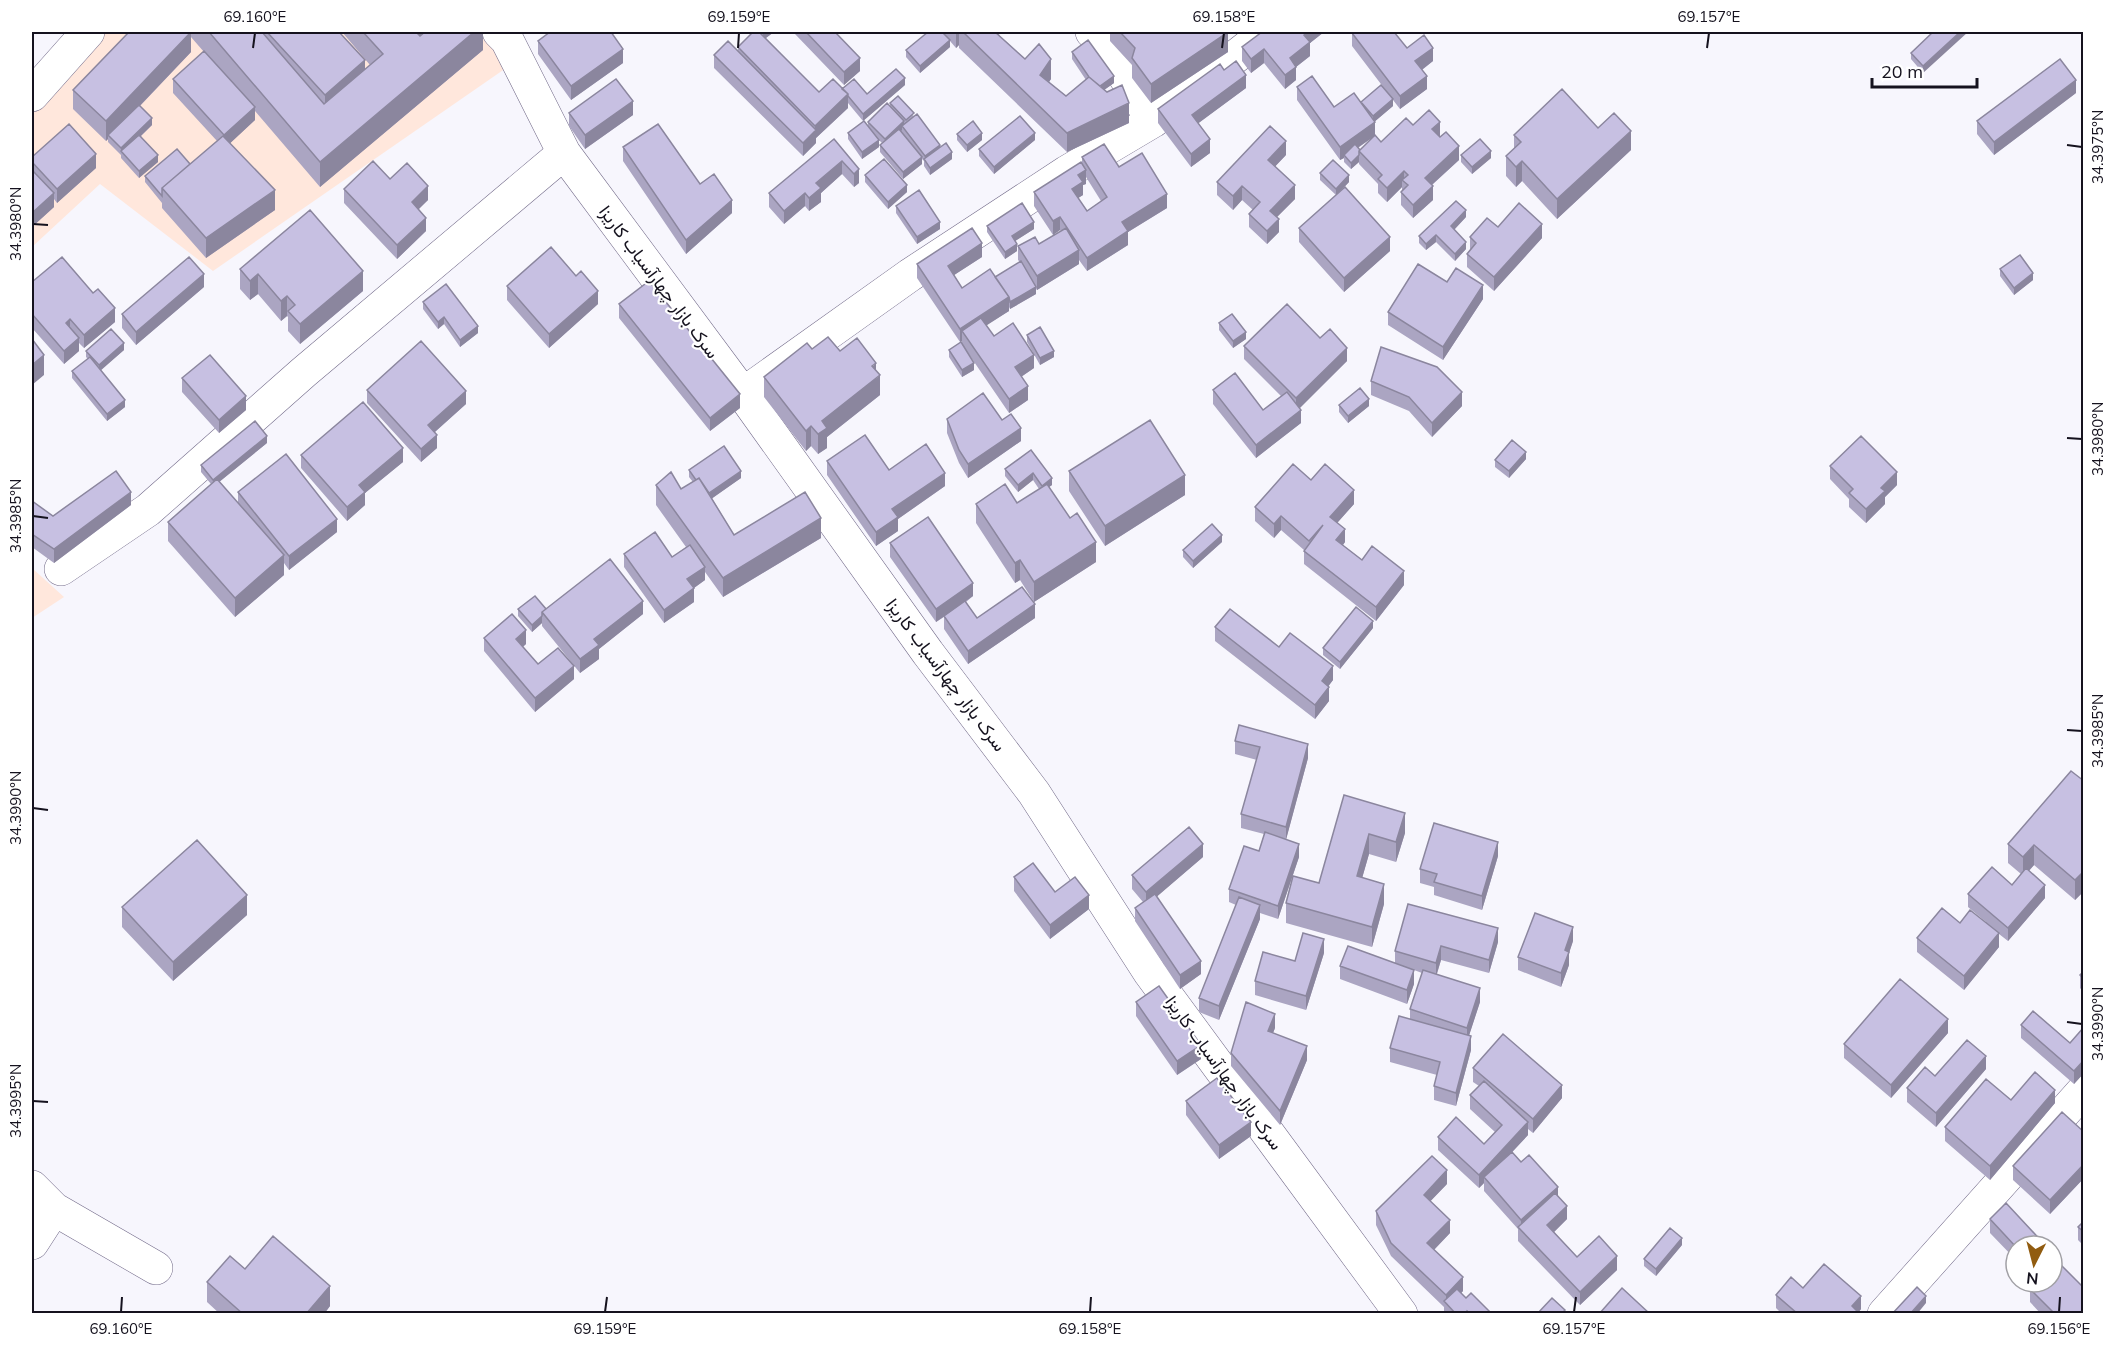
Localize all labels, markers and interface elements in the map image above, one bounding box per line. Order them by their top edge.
text: 69.160°E [224,7,287,26]
text: 69.159°E [708,7,771,26]
text: 69.158°E [1193,7,1256,26]
text: 69.157°E [1678,7,1741,26]
scale bar [1872,51,1977,89]
text: 20 m [1881,60,1923,83]
text: 34.3975°N [2088,110,2107,184]
text: 34.3980°N [6,187,25,261]
street label: سرک بازار چهارآسیاب کاریزا [594,201,724,363]
text: 34.3980°N [2088,402,2107,476]
text: 34.3985°N [6,479,25,553]
street label: سرک بازار چهارآسیاب کاریزا [881,594,1011,756]
text: 34.3985°N [2088,694,2107,768]
text: 34.3990°N [6,771,25,845]
text: 34.3990°N [2088,987,2107,1061]
street label: سرک بازار چهارآسیاب کاریزا [1160,991,1288,1155]
text: 34.3995°N [6,1064,25,1138]
north arrow [2004,1234,2064,1294]
text: N [2025,1268,2039,1289]
text: 69.160°E [90,1319,153,1338]
text: 69.159°E [574,1319,637,1338]
text: 69.158°E [1059,1319,1122,1338]
text: 69.157°E [1543,1319,1606,1338]
text: 69.156°E [2028,1319,2091,1338]

